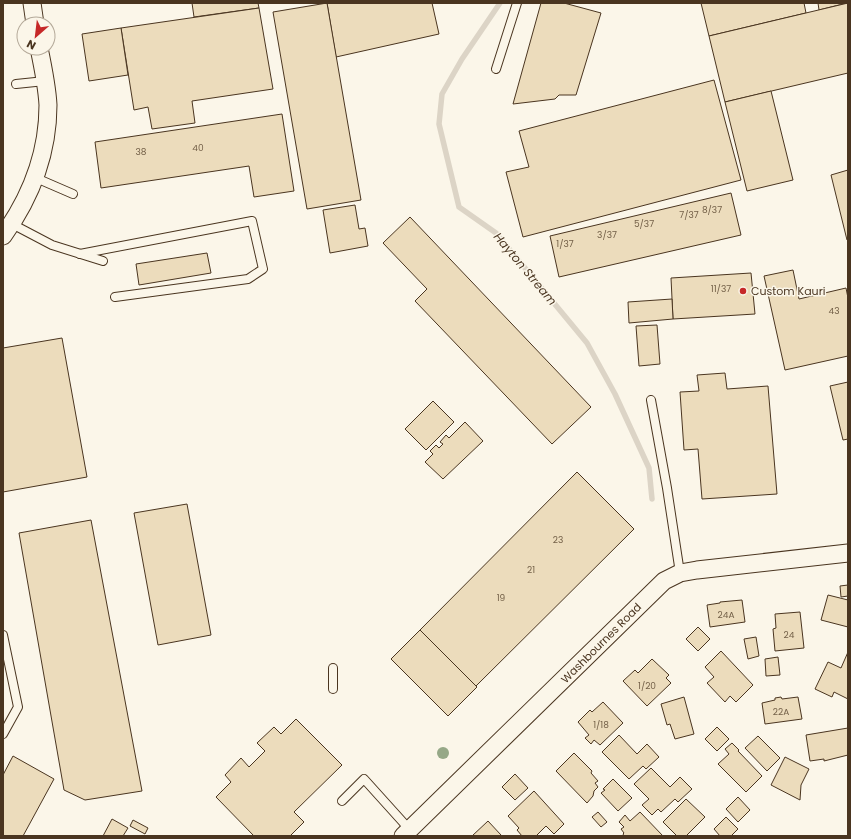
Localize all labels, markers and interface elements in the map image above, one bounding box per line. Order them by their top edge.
north arrow [16,16,56,56]
text: N [24,36,39,54]
house number: 40 [192,142,204,154]
house number: 38 [136,146,147,158]
house number: 8/37 [702,204,722,216]
house number: 7/37 [679,209,699,221]
house number: 5/37 [634,218,654,230]
water label: Hayton Stream [490,229,561,309]
house number: 3/37 [597,229,617,241]
house number: 1/37 [556,238,574,250]
house number: 11/37 [711,283,731,295]
place label: Custom Kauri [751,283,826,299]
marker: Custom Kauri [738,286,748,296]
house number: 43 [829,305,839,317]
house number: 23 [553,534,563,546]
house number: 21 [527,564,535,576]
house number: 19 [497,592,506,604]
street label: Washbournes Road [557,599,645,687]
house number: 24A [718,609,734,621]
house number: 24 [784,629,795,641]
house number: 1/20 [638,680,656,692]
house number: 22A [773,706,789,718]
house number: 1/18 [593,719,609,731]

